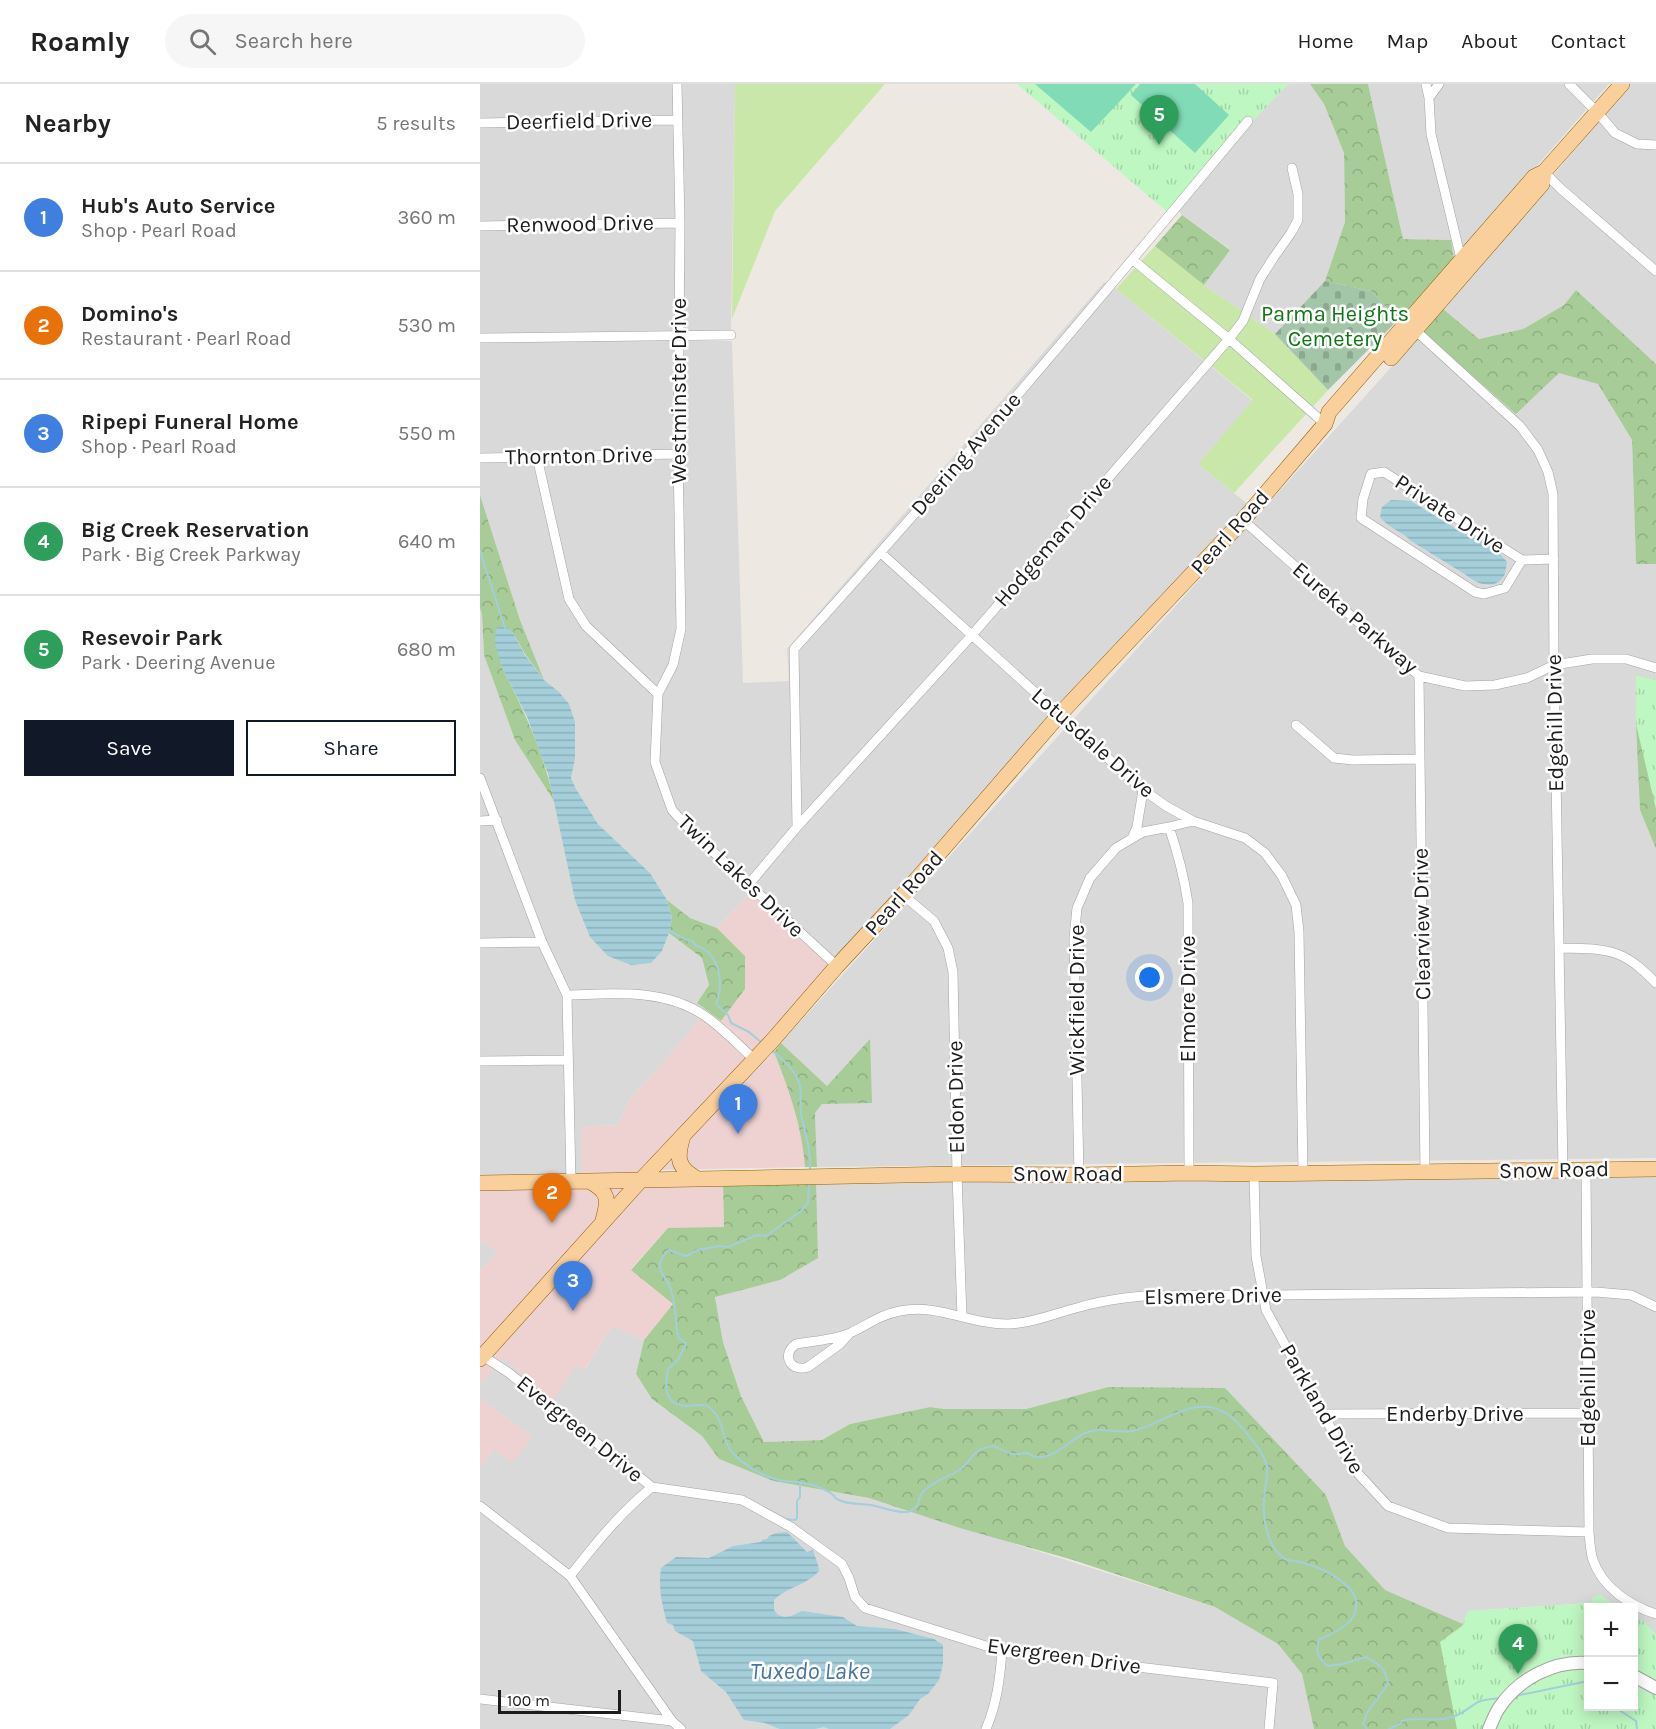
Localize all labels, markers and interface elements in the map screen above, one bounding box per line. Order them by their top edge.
search box [165,14,585,68]
text: Roamly [30,25,129,58]
icon: search [186,25,219,58]
text: Search here [234,28,353,54]
text: Home [1298,29,1354,53]
text: Map [1387,29,1428,53]
text: About [1461,29,1518,53]
text: Contact [1551,29,1626,53]
pin: 5 [1140,95,1178,145]
street label: Deerfield Drive [506,107,652,135]
text: Nearby [24,108,111,139]
text: 5 results [376,112,456,135]
text: Hub's Auto Service [81,193,275,219]
text: 1 [40,206,47,229]
text: 360 m [397,206,456,229]
street label: Renwood Drive [506,210,654,238]
text: Shop · Pearl Road [81,219,237,242]
street label: Westminster Drive [666,298,692,484]
text: Domino's [81,301,178,327]
park label: Parma Heights Cemetery [1261,301,1409,352]
text: 2 [37,314,50,337]
text: 530 m [398,314,456,337]
text: Restaurant · Pearl Road [81,327,292,350]
street label: Deering Avenue [905,387,1027,521]
text: Ripepi Funeral Home [81,409,299,435]
text: 3 [37,422,50,445]
text: 550 m [398,422,456,445]
text: Shop · Pearl Road [81,435,237,458]
street label: Thornton Drive [505,442,653,470]
street label: Private Drive [1390,469,1510,559]
street label: Hodgeman Drive [989,470,1117,612]
street label: Pearl Road [1185,484,1275,580]
text: Big Creek Reservation [81,517,309,543]
text: 4 [38,530,49,553]
text: 640 m [398,530,456,553]
text: Park · Big Creek Parkway [81,543,301,566]
street label: Eureka Parkway [1287,556,1423,680]
text: Resevoir Park [81,625,223,651]
text: 5 [38,638,49,661]
text: 680 m [397,638,456,661]
text: Park · Deering Avenue [81,651,276,674]
street label: Edgehill Drive [1541,654,1569,792]
street label: Lotusdale Drive [1026,682,1160,804]
button: Save [24,720,234,776]
button: Share [246,720,456,776]
street label: Twin Lakes Drive [672,809,810,943]
street label: Pearl Road [859,845,949,941]
street label: Clearview Drive [1408,848,1436,1000]
street label: Wickfield Drive [1064,924,1090,1076]
street label: Elmore Drive [1175,936,1201,1062]
your location [1135,963,1164,992]
street label: Eldon Drive [942,1040,970,1154]
pin: 1 [718,1084,758,1134]
street label: Snow Road [1499,1156,1609,1184]
street label: Snow Road [1013,1161,1123,1187]
pin: 2 [532,1174,572,1223]
pin: 3 [554,1262,592,1311]
street label: Elsmere Drive [1144,1282,1282,1310]
street label: Edgehill Drive [1575,1309,1601,1447]
street label: Parkland Drive [1274,1339,1370,1479]
street label: Evergreen Drive [512,1370,648,1488]
street label: Enderby Drive [1386,1401,1524,1427]
map controls [1584,1603,1638,1711]
button: + [1584,1603,1638,1657]
pin: 4 [1498,1624,1538,1674]
street label: Evergreen Drive [985,1632,1143,1680]
water label: Tuxedo Lake [750,1657,870,1685]
button: − [1584,1657,1638,1711]
scale bar [498,1687,621,1714]
text: 100 m [507,1691,550,1710]

